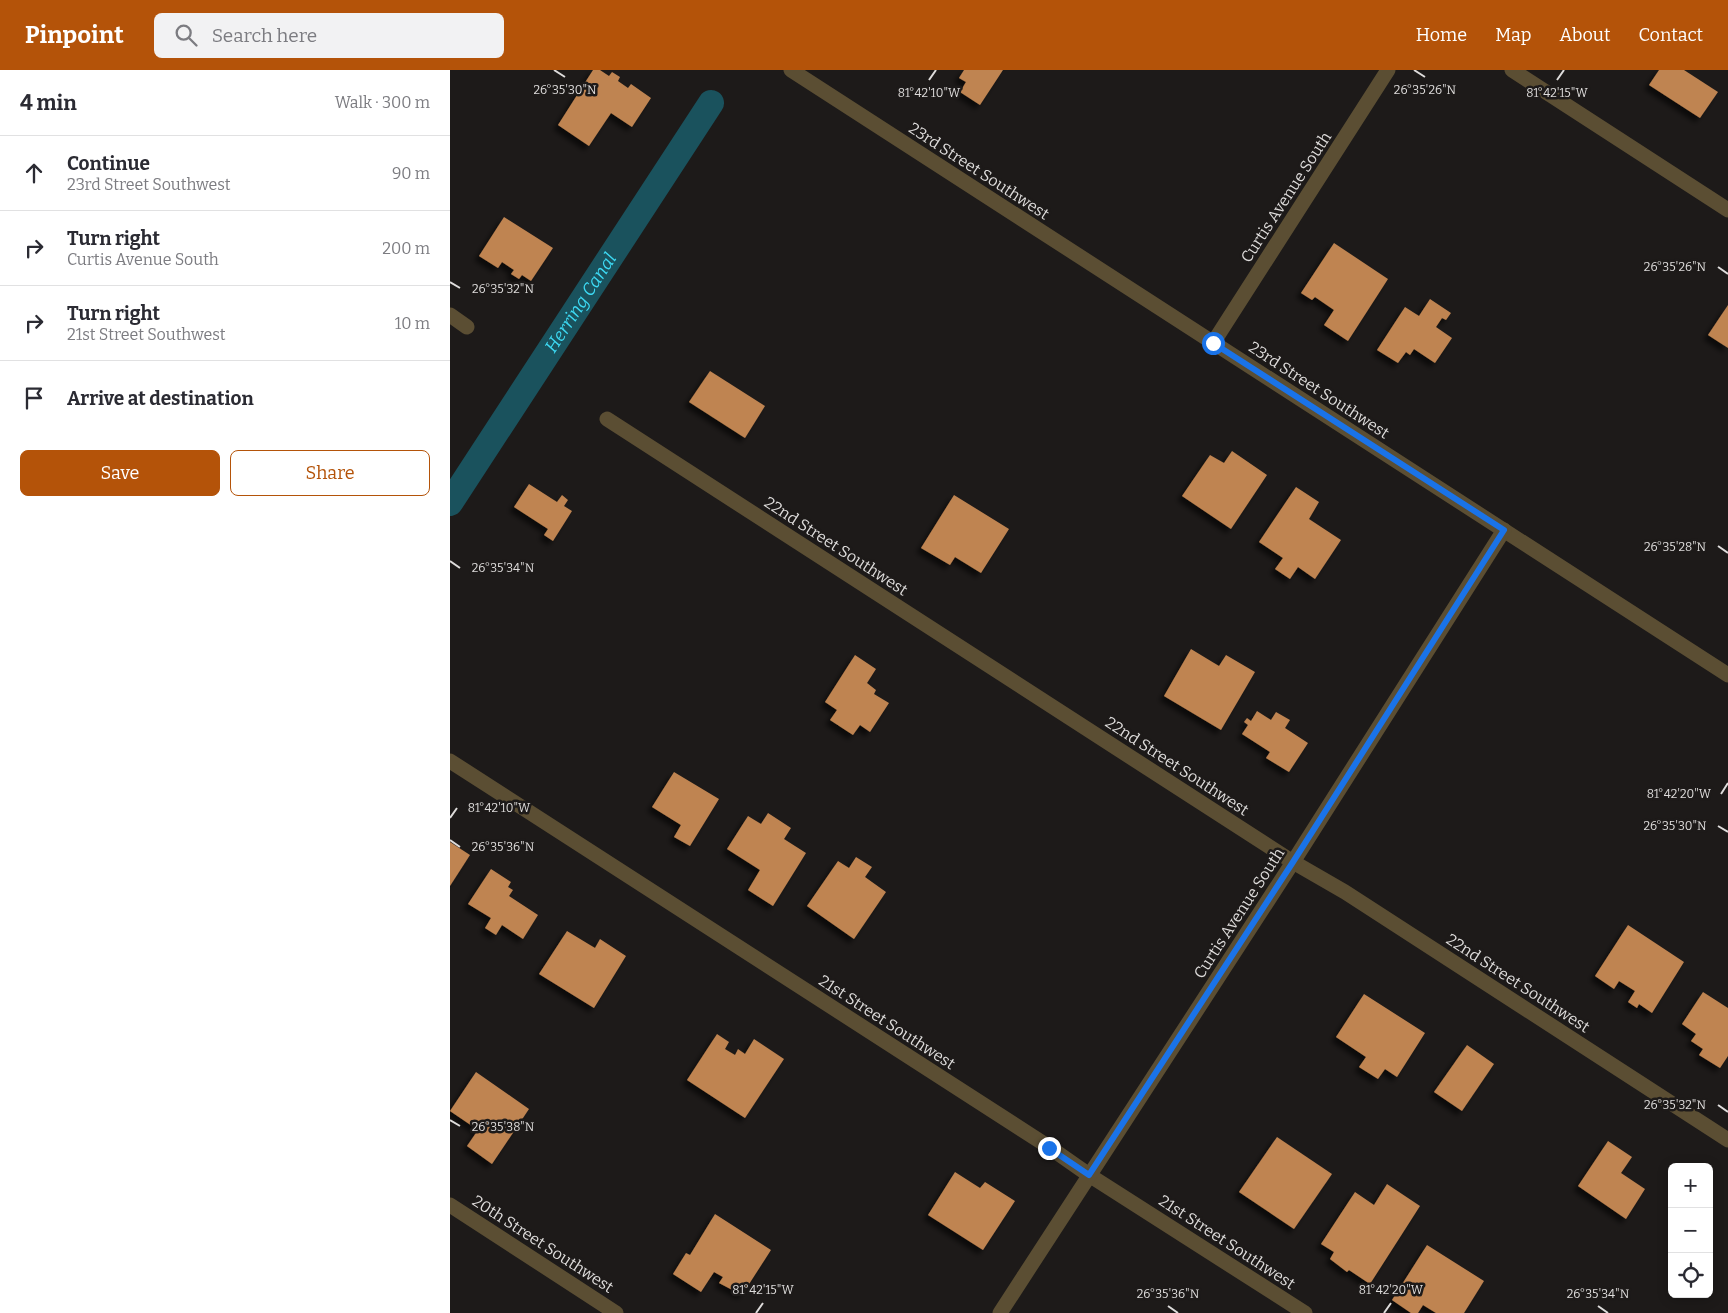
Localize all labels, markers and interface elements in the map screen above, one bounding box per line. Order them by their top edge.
search box [154,13,504,58]
text: Pinpoint [25,21,124,49]
icon: search [172,21,200,49]
text: Search here [212,24,317,47]
text: Home [1416,24,1467,46]
text: Map [1495,24,1531,46]
text: About [1559,24,1610,46]
text: Contact [1638,24,1703,46]
text: 26°35'30"N [533,83,597,97]
text: 26°35'26"N [1394,83,1457,97]
text: 81°42'10"W [898,86,961,100]
text: 81°42'15"W [1526,86,1588,100]
text: 4 min [20,90,77,116]
text: Walk · 300 m [335,93,430,112]
street label: 23rd Street Southwest [905,118,1053,224]
street label: Curtis Avenue South [1237,128,1335,266]
text: Continue [67,152,150,175]
icon: ahead [20,159,48,187]
text: 90 m [392,164,430,183]
text: 23rd Street Southwest [67,175,231,194]
text: Turn right [67,227,160,250]
icon: right [20,234,48,262]
text: 200 m [382,239,430,258]
water label: Herring Canal [540,249,621,357]
text: Curtis Avenue South [67,250,219,269]
text: 26°35'26"N [1644,260,1707,274]
text: 26°35'32"N [472,282,535,296]
text: Turn right [67,302,160,325]
icon: right [20,309,48,337]
text: 10 m [395,314,430,333]
text: 21st Street Southwest [67,325,226,344]
route start [1202,332,1225,355]
street label: 23rd Street Southwest [1245,337,1393,443]
icon: arrive [20,384,48,412]
text: Arrive at destination [67,387,254,410]
button: Save [20,450,220,496]
button: Share [230,450,430,496]
street label: 22nd Street Southwest [761,493,911,600]
text: 26°35'28"N [1644,540,1707,554]
text: 26°35'34"N [472,561,535,575]
street label: 22nd Street Southwest [1102,713,1252,820]
text: 81°42'20"W [1647,787,1712,801]
text: 81°42'10"W [468,801,531,815]
text: 26°35'30"N [1643,819,1707,833]
text: 26°35'36"N [472,840,535,854]
street label: Curtis Avenue South [1190,844,1288,982]
street label: 22nd Street Southwest [1443,930,1593,1037]
street label: 21st Street Southwest [815,971,959,1073]
text: 26°35'32"N [1644,1098,1707,1112]
text: 26°35'38"N [472,1120,535,1134]
route end [1038,1137,1061,1160]
map controls [1668,1163,1713,1298]
button: + [1668,1163,1713,1208]
street label: 20th Street Southwest [469,1191,617,1297]
street label: 21st Street Southwest [1155,1191,1299,1293]
button: − [1668,1208,1713,1253]
button: locate [1668,1253,1713,1298]
text: 81°42'15"W [732,1283,794,1297]
text: 81°42'20"W [1359,1283,1424,1297]
text: 26°35'36"N [1137,1287,1200,1301]
text: 26°35'34"N [1567,1287,1630,1301]

